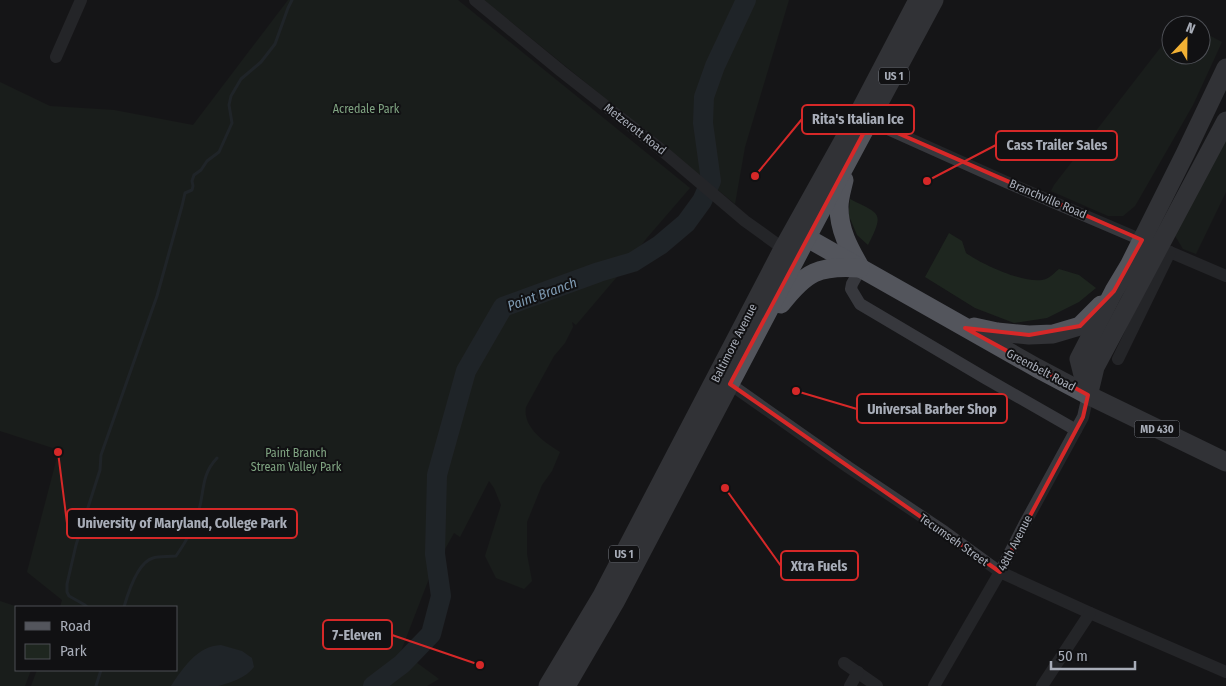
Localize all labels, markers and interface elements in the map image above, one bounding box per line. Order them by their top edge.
north arrow [1161,15,1211,65]
text: N [1184,19,1198,38]
road number: US 1 [879,68,909,84]
street label: Metzerott Road [601,100,669,158]
park label: Acredale Park [333,102,400,116]
callout: Rita's Italian Ice [802,105,914,134]
text: Rita's Italian Ice [812,111,904,128]
callout: Cass Trailer Sales [996,131,1117,160]
text: Cass Trailer Sales [1007,137,1107,154]
street label: Branchville Road [1007,176,1089,222]
water label: Paint Branch [505,274,579,315]
street label: Baltimore Avenue [708,301,760,385]
street label: Greenbelt Road [1004,346,1078,394]
callout: Universal Barber Shop [857,394,1007,423]
text: Universal Barber Shop [867,401,997,418]
road number: MD 430 [1134,420,1180,438]
park label: Paint Branch Stream Valley Park [251,446,342,474]
callout: University of Maryland, College Park [67,509,297,538]
street label: Tecumseh Street [917,511,991,569]
street label: 48th Avenue [995,513,1035,573]
text: University of Maryland, College Park [77,515,288,532]
road number: US 1 [609,546,639,562]
callout: Xtra Fuels [781,551,858,580]
text: Xtra Fuels [790,558,847,575]
legend [15,606,178,671]
text: Road [60,617,91,635]
callout: 7-Eleven [323,620,392,649]
text: 7-Eleven [332,627,382,644]
scale bar [1051,638,1135,670]
text: Park [60,642,87,660]
text: 50 m [1058,647,1088,665]

